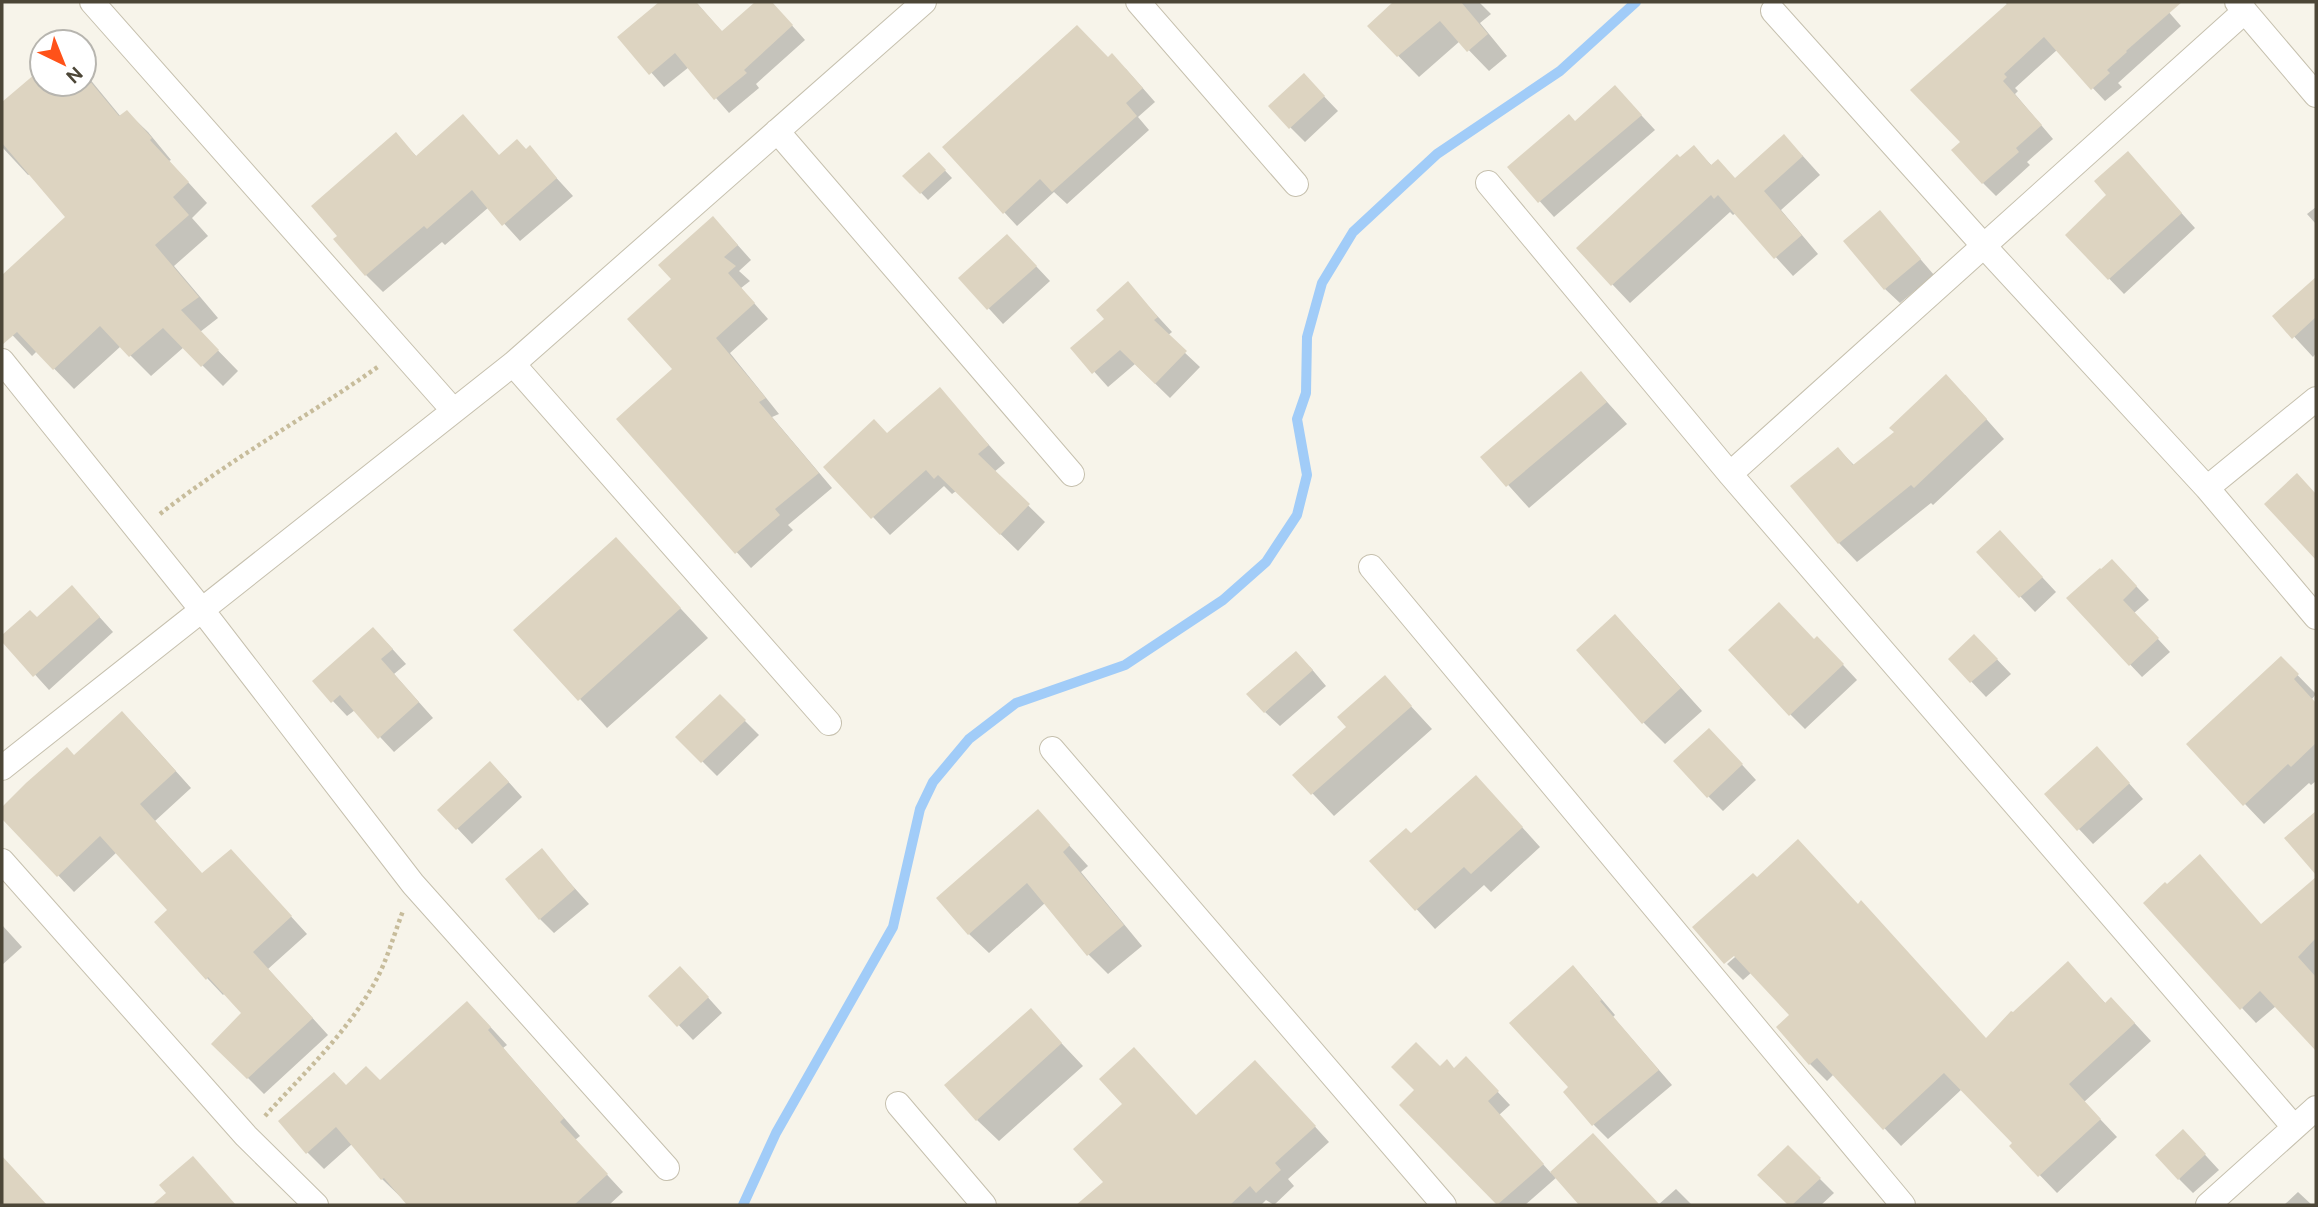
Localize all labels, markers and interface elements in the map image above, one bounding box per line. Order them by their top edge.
north arrow [28,28,98,98]
text: N [61,61,88,89]

